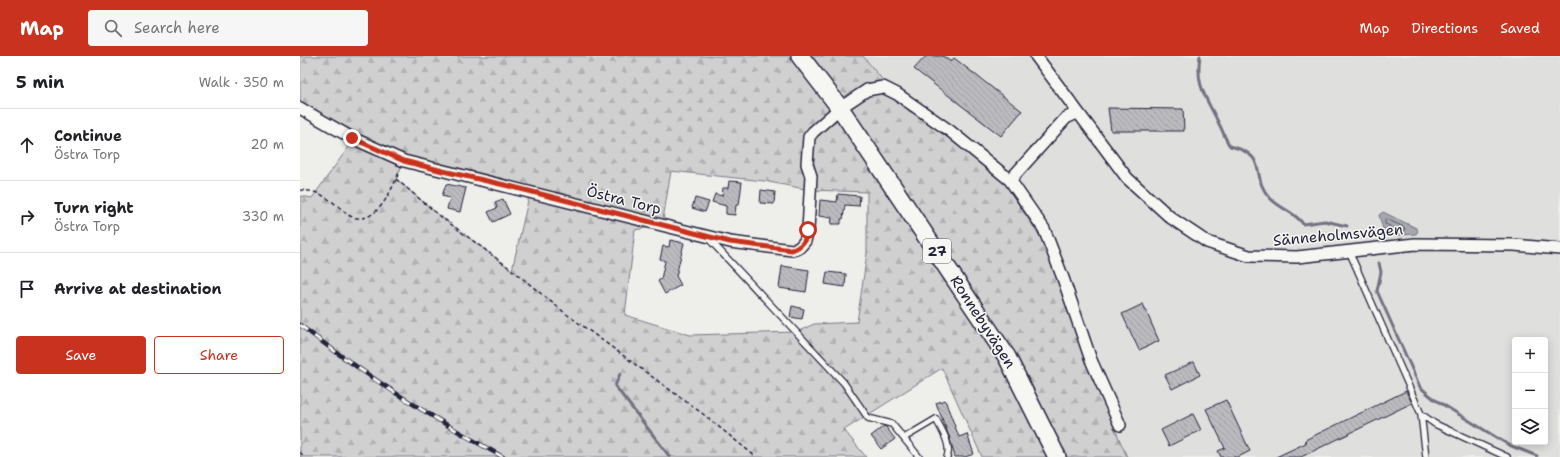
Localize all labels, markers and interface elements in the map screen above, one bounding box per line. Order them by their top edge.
search box [88,10,368,46]
text: Map [20,16,64,41]
icon: search [102,17,124,39]
text: Search here [134,18,220,38]
text: Map [1360,19,1390,37]
text: Directions [1412,19,1478,37]
text: Saved [1500,19,1540,37]
text: 5 min [16,71,64,93]
text: Walk · 350 m [199,74,284,91]
text: Continue [54,126,122,146]
route end [343,129,361,147]
icon: ahead [16,134,38,156]
text: 20 m [251,136,284,153]
text: Östra Torp [54,146,120,163]
street label: Östra Torp [585,181,663,219]
text: Turn right [54,198,134,218]
icon: right [16,206,38,228]
text: 330 m [242,208,284,225]
text: Östra Torp [54,218,120,235]
street label: Sänneholmsvägen [1272,219,1404,251]
route start [799,221,817,239]
road number: 27 [923,239,951,263]
street label: Ronnebyvägen [946,272,1020,372]
icon: arrive [16,278,38,300]
text: Arrive at destination [54,279,222,299]
button: Save [16,336,146,374]
button: Share [154,336,284,374]
map controls [1512,337,1548,445]
button: + [1512,337,1548,373]
button: − [1512,373,1548,409]
button: layers [1512,409,1548,445]

